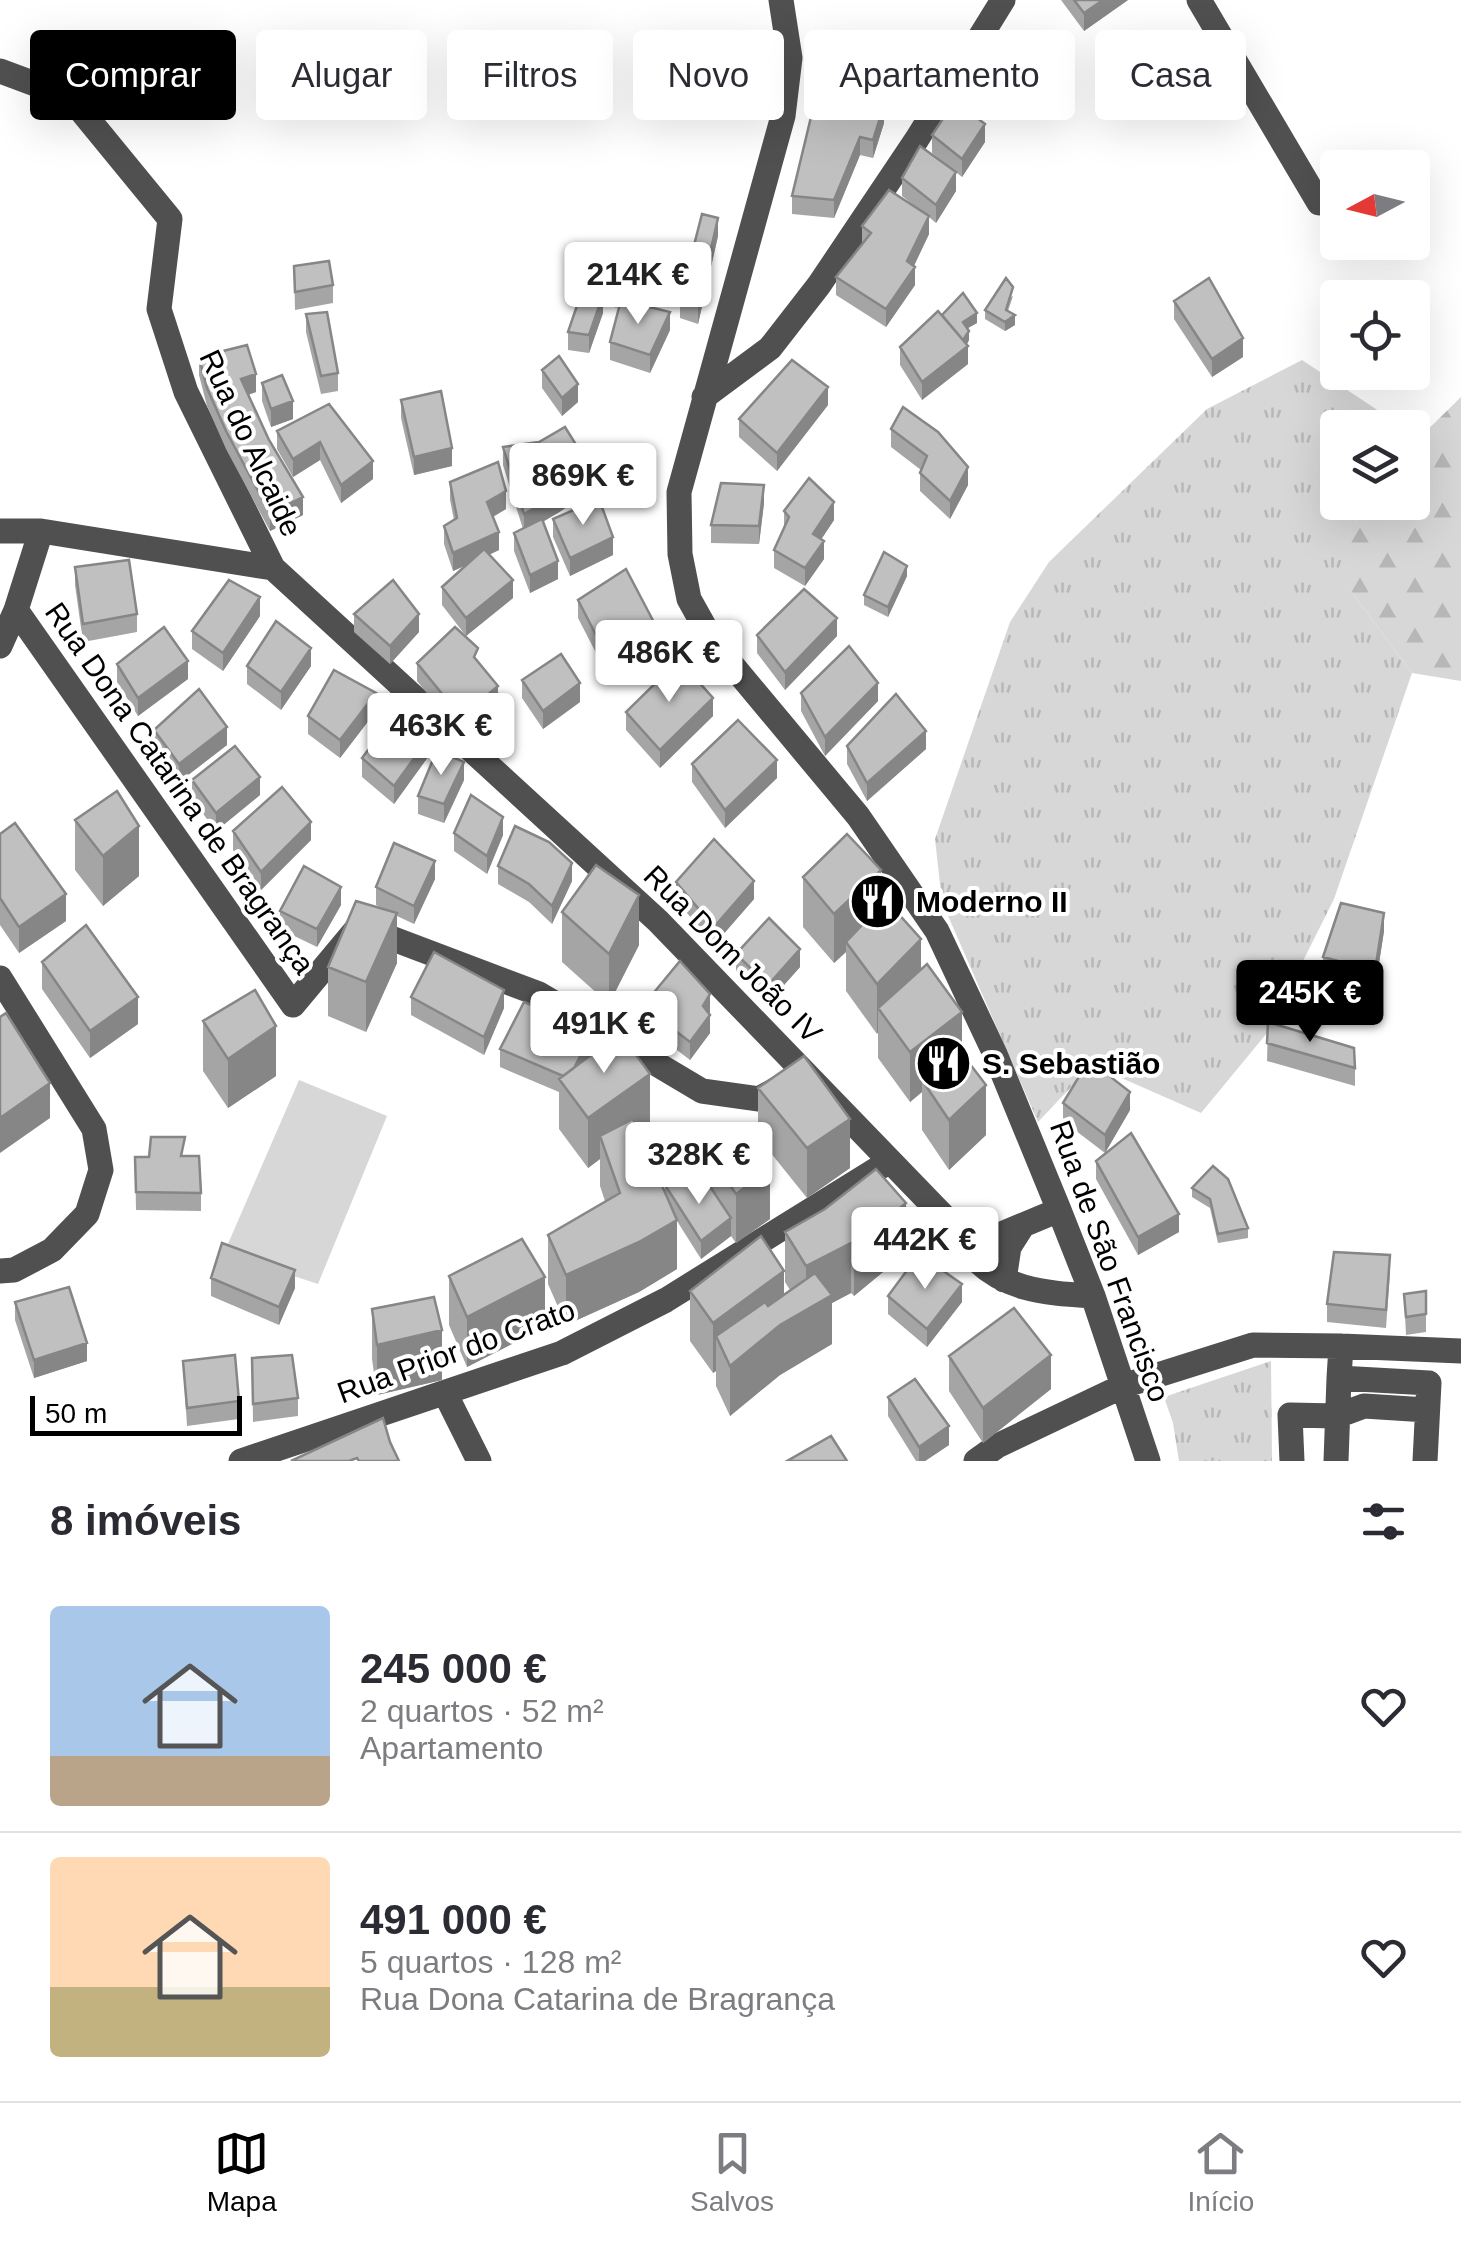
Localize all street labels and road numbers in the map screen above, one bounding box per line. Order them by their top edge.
street label: Rua do Alcaide [193,345,309,541]
street label: Rua Dona Catarina de Bragrança [39,596,321,980]
street label: Rua Dom João IV [638,859,828,1049]
street label: Rua de São Francisco [1044,1116,1176,1406]
street label: Rua Prior do Crato [333,1293,579,1409]

